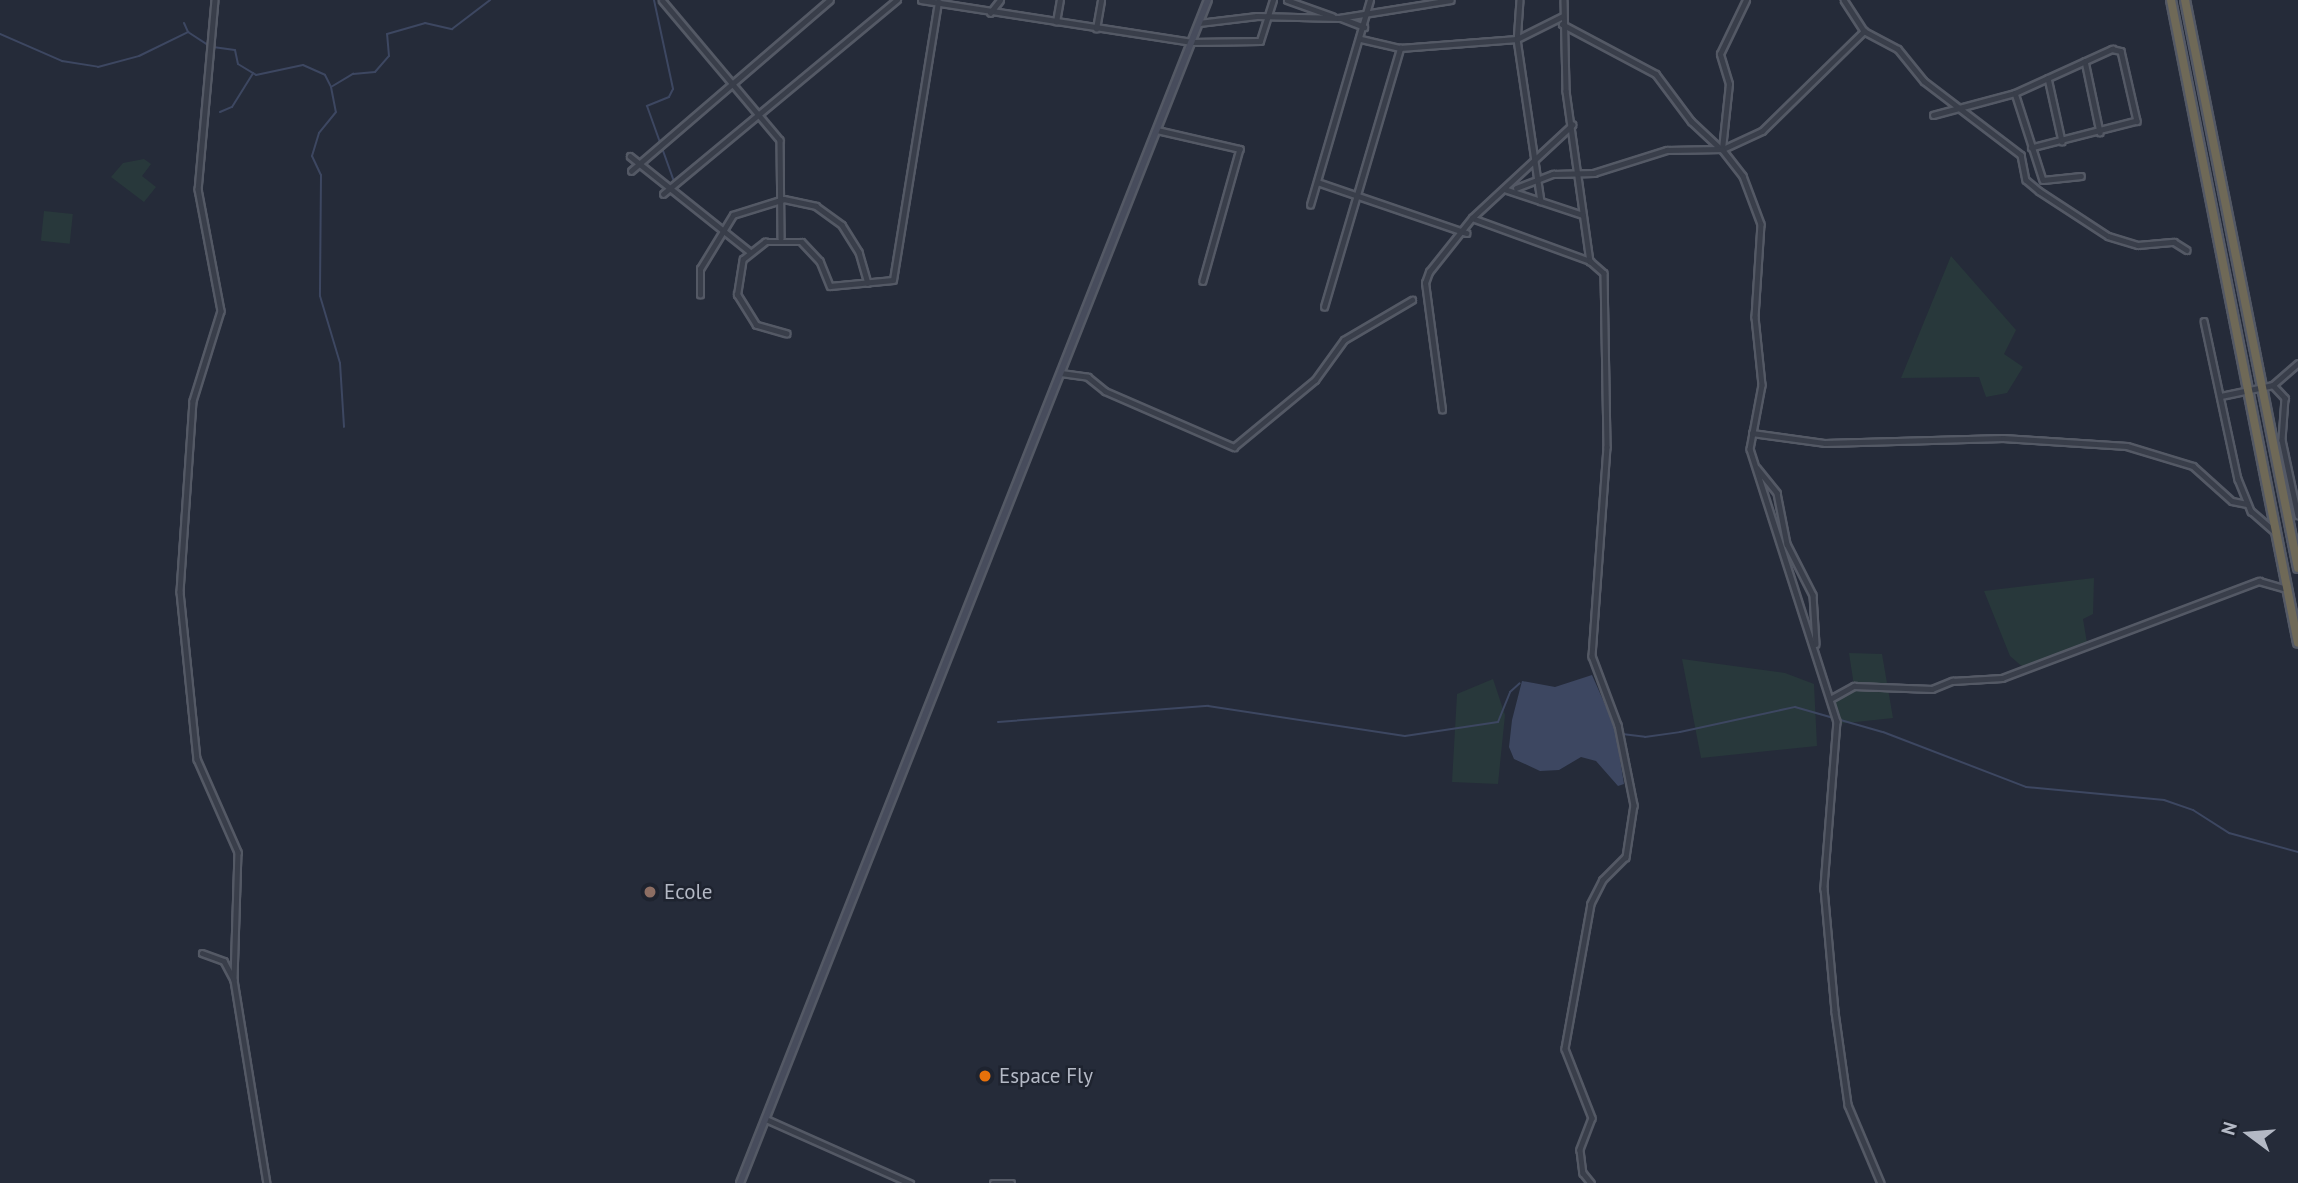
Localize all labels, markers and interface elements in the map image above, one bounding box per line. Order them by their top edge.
place label: Ecole [664,879,712,905]
marker: Ecole [642,884,658,900]
place label: Espace Fly [999,1063,1093,1089]
marker: Espace Fly [977,1068,993,1084]
north arrow [2214,1099,2284,1169]
text: N [2216,1119,2242,1138]

